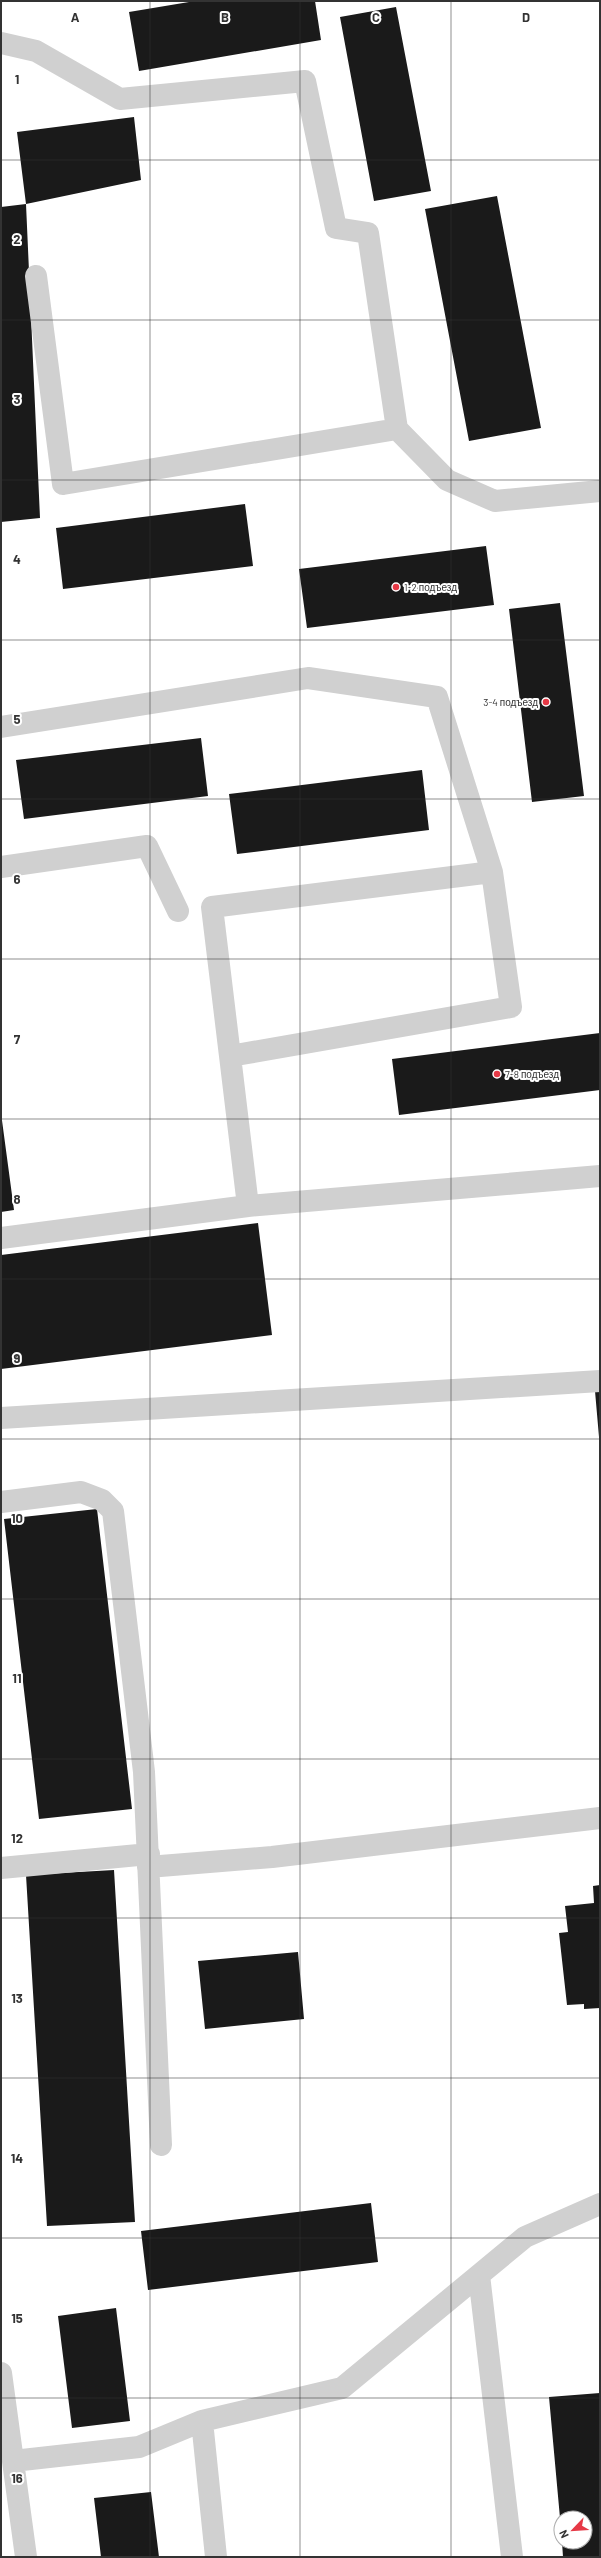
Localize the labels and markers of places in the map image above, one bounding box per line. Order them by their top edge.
place label: 1-2 подъезд [404,581,457,593]
marker: 1-2 подъезд [391,582,401,592]
place label: 3-4 подъезд [483,696,538,708]
marker: 3-4 подъезд [541,697,551,707]
place label: 7-8 подъезд [505,1068,559,1080]
marker: 7-8 подъезд [492,1069,502,1079]

